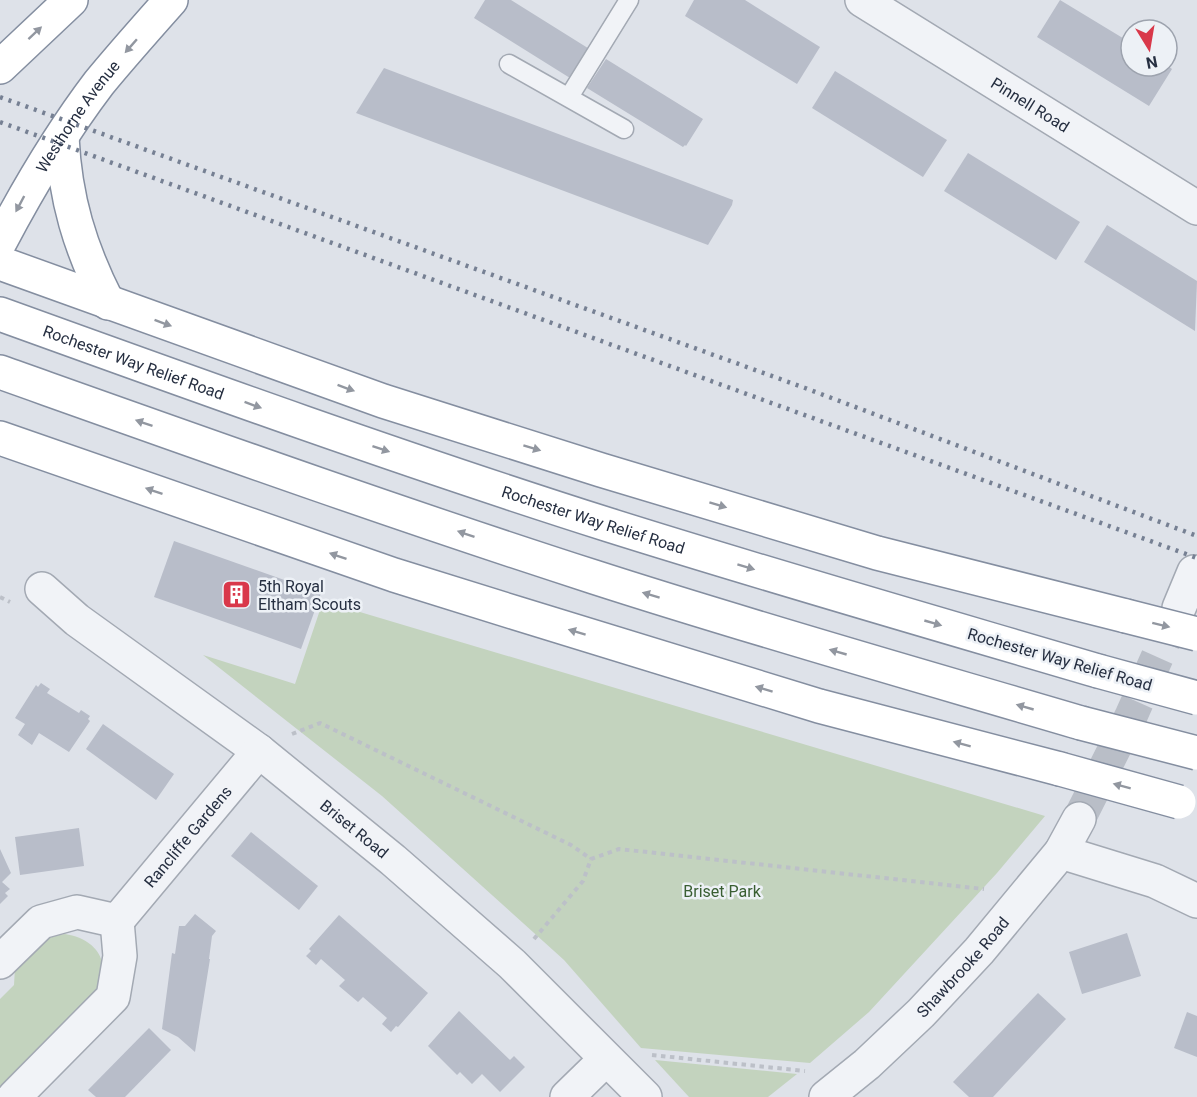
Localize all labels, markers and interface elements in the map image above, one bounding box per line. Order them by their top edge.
north arrow [1119,18,1179,78]
one-way arrow [28,26,43,40]
one-way arrow [124,39,138,54]
text: N [1144,52,1159,73]
street label: Westhorne Avenue [32,57,124,176]
street label: Pinnell Road [987,73,1073,136]
one-way arrow [15,196,25,213]
one-way arrow [154,318,172,328]
street label: Rochester Way Relief Road [40,321,227,404]
one-way arrow [337,384,355,394]
one-way arrow [244,400,262,410]
one-way arrow [134,417,152,427]
one-way arrow [523,444,541,453]
one-way arrow [372,445,390,454]
street label: Rochester Way Relief Road [499,482,687,558]
one-way arrow [145,486,163,496]
one-way arrow [709,501,727,510]
one-way arrow [457,529,475,538]
one-way arrow [329,550,347,560]
one-way arrow [737,563,755,572]
place label: 5th Royal Eltham Scouts [258,577,361,614]
building icon: 5th Royal Eltham Scouts [221,579,253,611]
one-way arrow [642,590,660,599]
one-way arrow [924,618,942,628]
one-way arrow [1152,621,1170,631]
street label: Rochester Way Relief Road [965,624,1154,695]
one-way arrow [568,627,586,636]
one-way arrow [829,647,847,656]
one-way arrow [755,684,773,693]
one-way arrow [1016,702,1034,711]
one-way arrow [953,738,971,748]
one-way arrow [1113,781,1132,791]
street label: Rancliffe Gardens [140,782,236,891]
street label: Briset Road [316,796,392,862]
park label: Briset Park [683,882,762,901]
street label: Shawbrooke Road [913,913,1013,1021]

